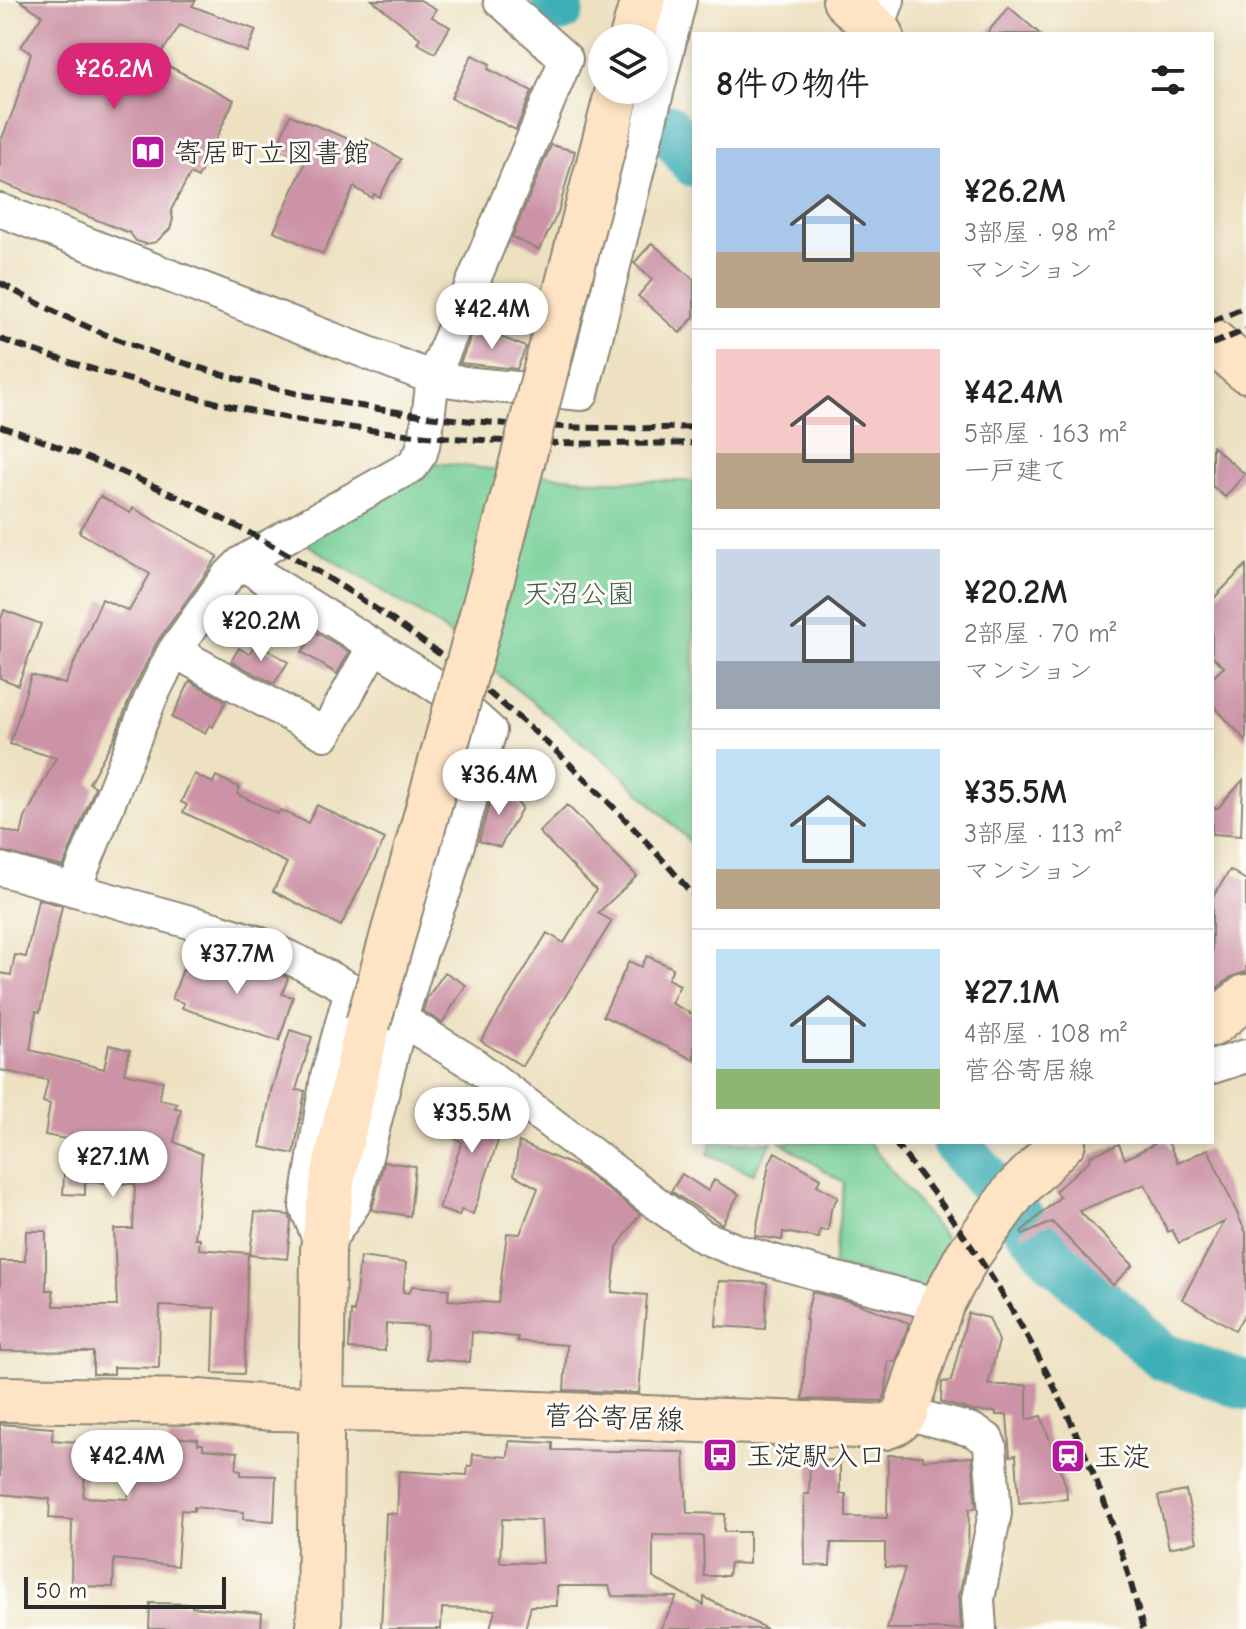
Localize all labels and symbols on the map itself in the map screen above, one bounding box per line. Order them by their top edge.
pin: ¥26.2M [49,43,179,111]
library icon: 寄居町立図書館 [129,133,167,171]
place label: 寄居町立図書館 [174,137,370,169]
pin: ¥42.4M [427,283,557,351]
park label: 天沼公園 [523,578,635,610]
pin: ¥20.2M [196,595,326,663]
pin: ¥36.4M [434,749,564,817]
pin: ¥37.7M [172,928,302,996]
pin: ¥35.5M [407,1087,537,1155]
pin: ¥27.1M [48,1131,178,1199]
street label: 菅谷寄居線 [543,1400,684,1436]
pin: ¥42.4M [62,1430,192,1498]
bus stop icon: 玉淀駅入口 [701,1436,739,1474]
station icon: 玉淀 [1049,1437,1087,1475]
place label: 玉淀駅入口 [746,1440,886,1472]
place label: 玉淀 [1094,1441,1150,1473]
scale bar [24,1573,226,1609]

